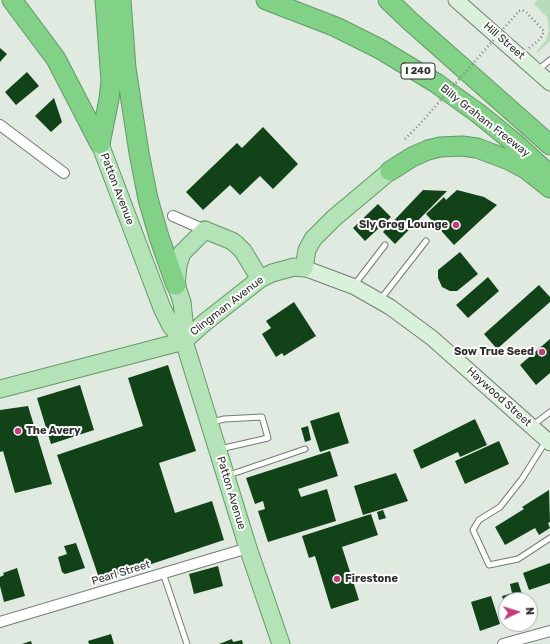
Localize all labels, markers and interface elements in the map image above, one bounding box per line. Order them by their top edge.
street label: Hill Street [481,20,527,62]
road number: I 240 [401,63,435,79]
street label: Billy Graham Freeway [438,82,532,160]
street label: Patton Avenue [97,151,137,227]
place label: Sly Grog Lounge [359,218,448,232]
marker: Sly Grog Lounge [451,220,461,230]
street label: Clingman Avenue [188,273,266,339]
place label: Sow True Seed [454,345,534,359]
marker: Sow True Seed [537,347,547,357]
street label: Haywood Street [464,365,534,429]
place label: The Avery [26,424,81,438]
marker: The Avery [13,426,23,436]
street label: Patton Avenue [214,455,248,531]
street label: Pearl Street [90,558,152,588]
place label: Firestone [345,572,398,586]
marker: Firestone [332,574,342,584]
north arrow [498,592,538,632]
text: N [523,607,536,616]

